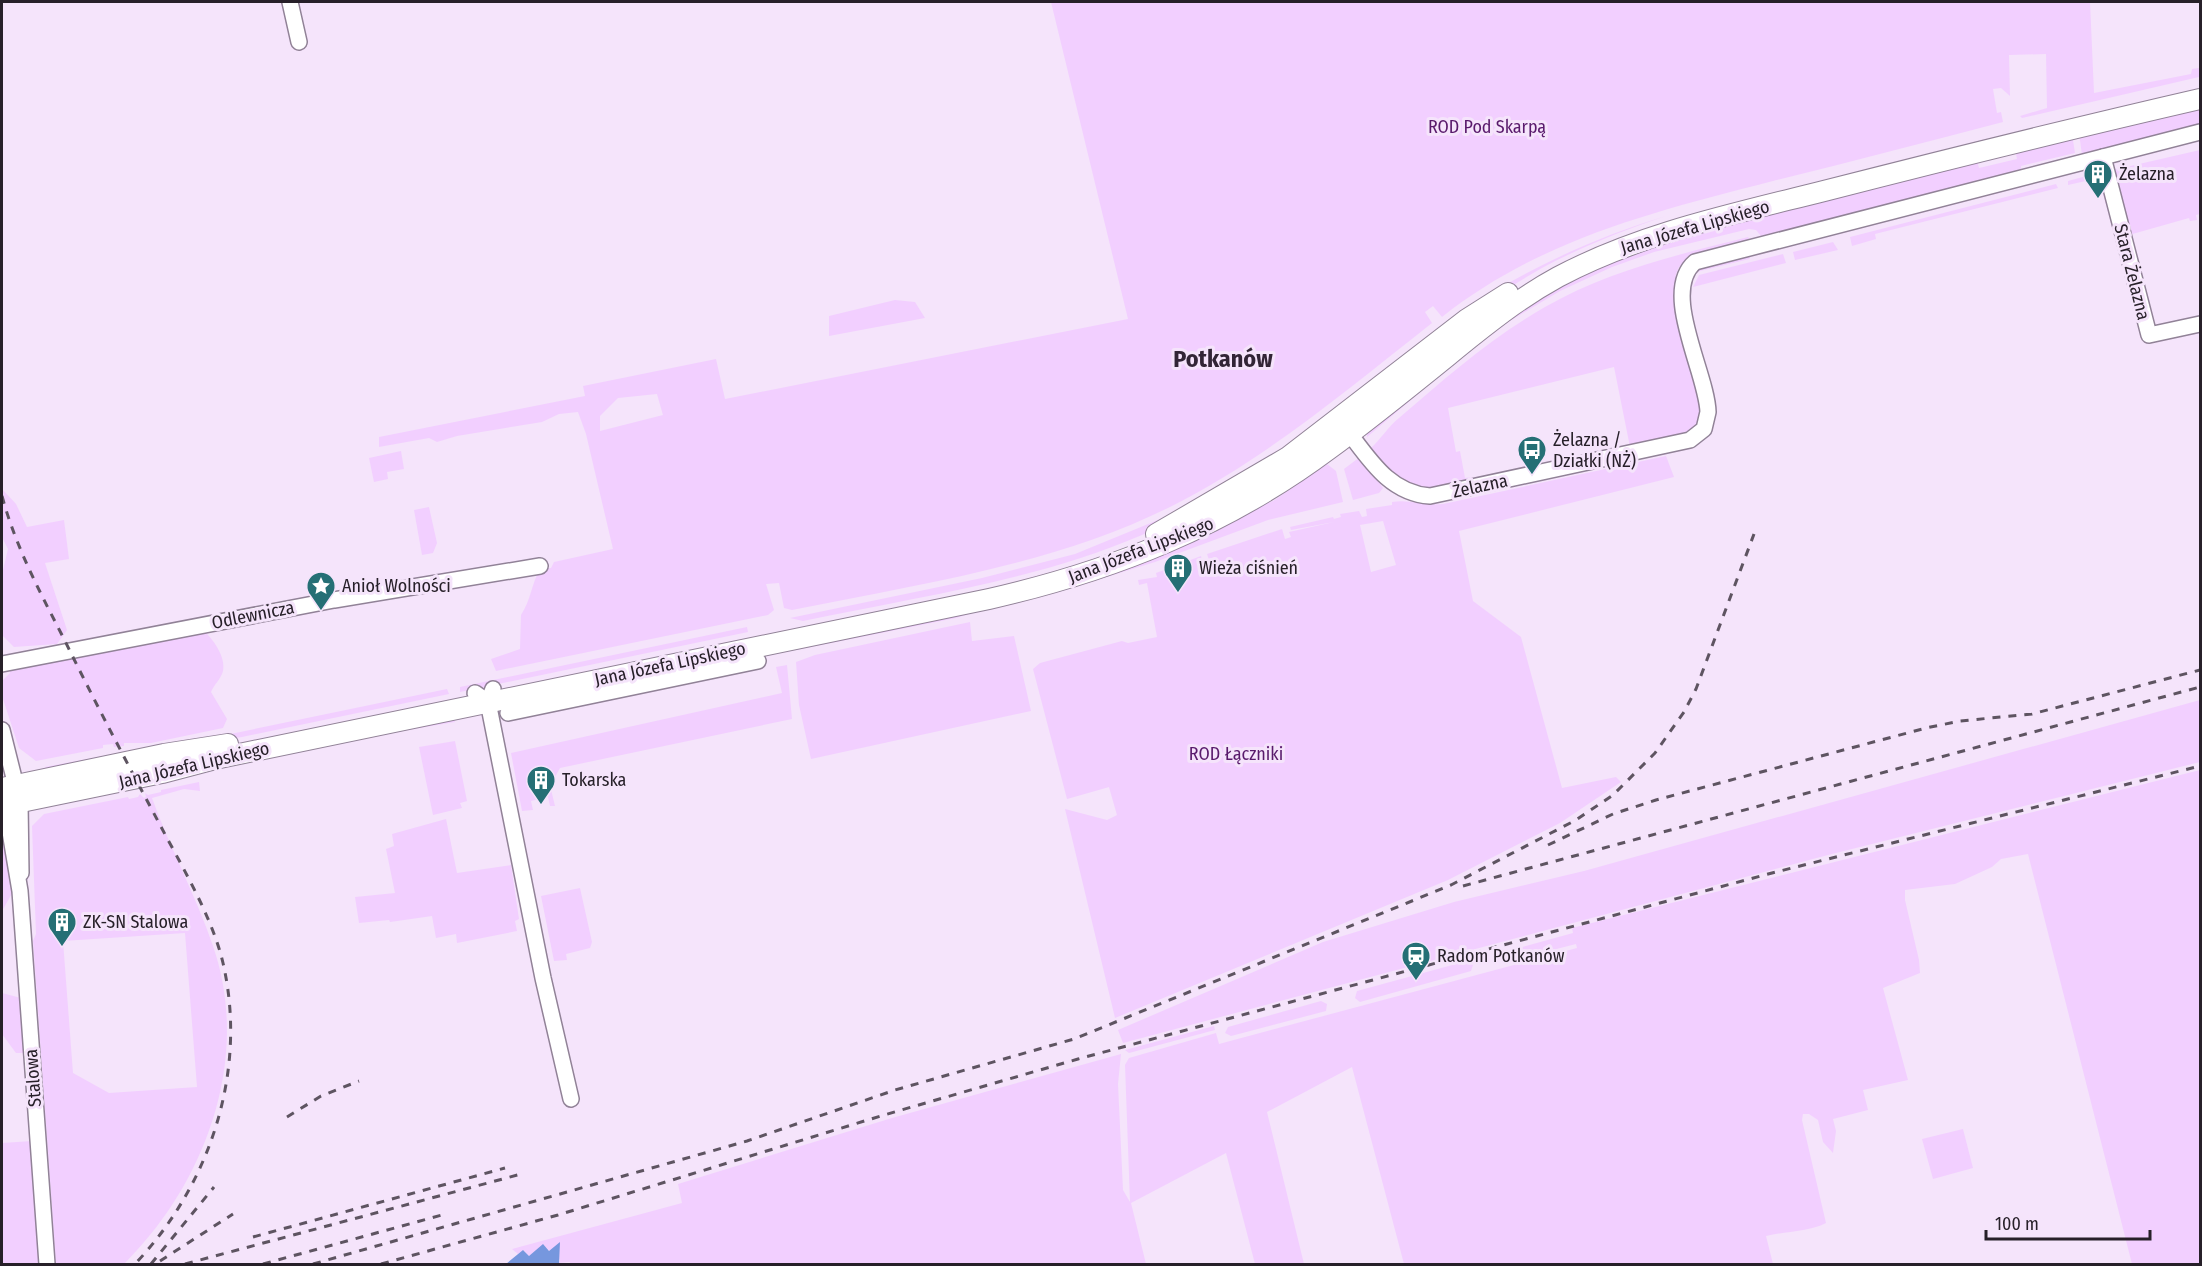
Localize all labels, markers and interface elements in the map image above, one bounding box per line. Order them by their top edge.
park label: ROD Pod Skarpą [1428,116,1546,138]
building icon: Żelazna [2082,158,2114,200]
place label: Żelazna [2119,163,2175,185]
street label: Jana Józefa Lipskiego [1618,195,1772,259]
street label: Stara Żelazna [2109,222,2155,322]
district label: Potkanów [1173,345,1273,373]
place label: Żelazna / Działki (NŻ) [1553,429,1636,472]
bus stop icon: Żelazna / Działki (NŻ) [1516,434,1548,476]
street label: Żelazna [1450,469,1510,503]
street label: Jana Józefa Lipskiego [1065,512,1217,588]
building icon: Wieża ciśnień [1162,552,1194,594]
place label: Wieża ciśnień [1199,557,1298,579]
place icon: Anioł Wolności [305,570,337,612]
place label: Anioł Wolności [342,575,451,597]
street label: Odlewnicza [210,596,296,634]
street label: Jana Józefa Lipskiego [592,637,748,691]
street label: Jana Józefa Lipskiego [117,737,271,793]
park label: ROD Łączniki [1189,743,1283,765]
building icon: Tokarska [525,764,557,806]
place label: Tokarska [562,769,627,791]
building icon: ZK-SN Stalowa [46,906,78,948]
place label: ZK-SN Stalowa [83,911,188,933]
station icon: Radom Potkanów [1400,940,1432,982]
place label: Radom Potkanów [1437,945,1565,967]
street label: Stalowa [20,1048,46,1108]
scale bar [1986,1203,2150,1241]
text: 100 m [1995,1213,2039,1235]

